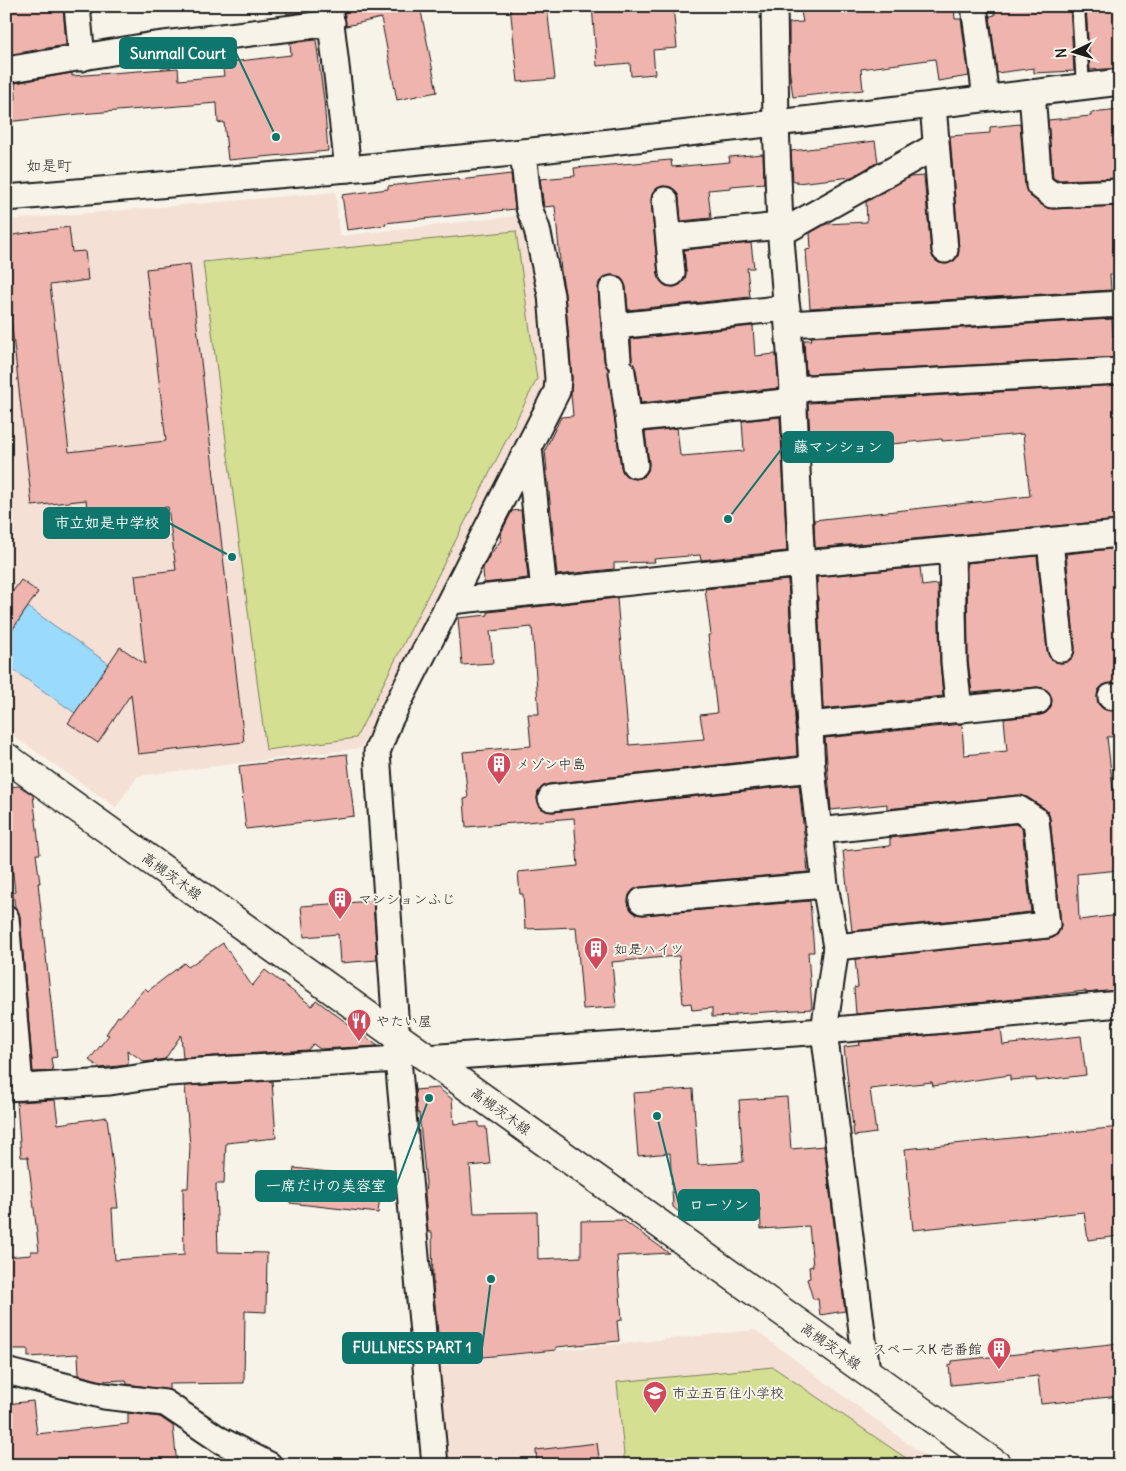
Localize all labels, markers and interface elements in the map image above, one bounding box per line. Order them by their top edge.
north arrow [1048,28,1098,78]
callout: Sunmall Court [120,38,236,68]
text: Sunmall Court [130,44,227,63]
text: N [1052,48,1070,59]
district label: 如是町 [26,156,72,175]
callout: 藤マンション [783,432,893,462]
text: 藤マンション [794,437,882,456]
callout: 市立如是中学校 [44,508,169,538]
text: 市立如是中学校 [54,513,160,532]
building icon: メゾン中島 [486,751,512,785]
place label: メゾン中島 [516,755,586,773]
street label: 高槻茨木線 [138,848,206,904]
building icon: マンションふじ [327,886,353,920]
place label: マンションふじ [358,890,455,908]
building icon: 如是ハイツ [583,936,609,970]
place label: 如是ハイツ [614,940,684,958]
restaurant icon: やたい屋 [346,1008,372,1042]
place label: やたい屋 [376,1012,432,1030]
street label: 高槻茨木線 [467,1083,535,1139]
callout: 一席だけの美容室 [256,1171,396,1201]
text: 一席だけの美容室 [266,1176,386,1195]
callout: ローソン [679,1190,759,1220]
text: ローソン [689,1195,749,1214]
street label: 高槻茨木線 [797,1319,865,1373]
callout: FULLNESS PART 1 [343,1333,482,1363]
building icon: スペースK 壱番館 [986,1336,1012,1370]
text: FULLNESS PART 1 [352,1338,472,1357]
place label: スペースK 壱番館 [873,1340,982,1358]
school or university icon: 市立五百住小学校 [642,1380,668,1414]
place label: 市立五百住小学校 [672,1384,784,1402]

